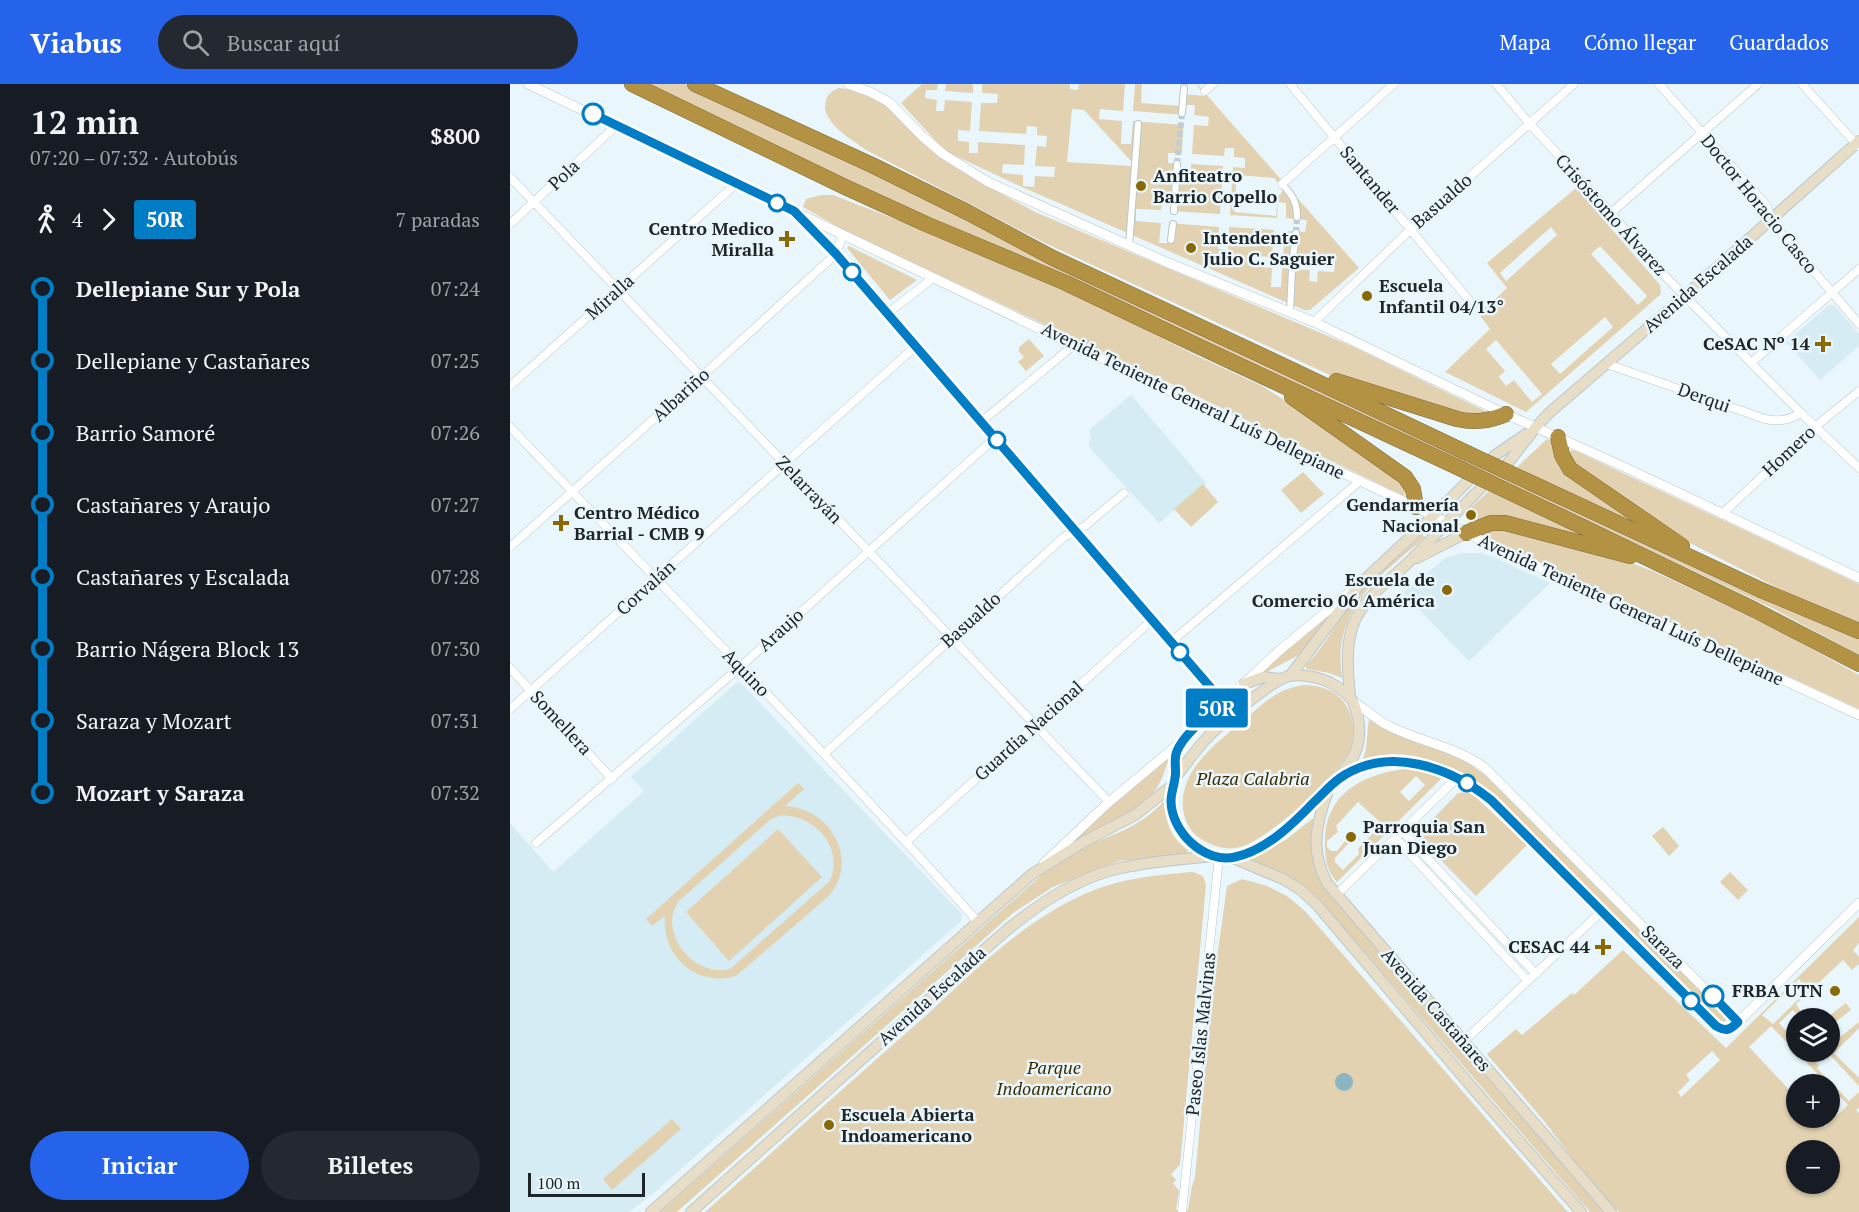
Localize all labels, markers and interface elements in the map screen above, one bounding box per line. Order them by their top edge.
search box [158,15,578,69]
text: Viabus [30,24,122,61]
icon: search [179,26,212,59]
text: Buscar aquí [227,28,340,57]
text: Mapa [1499,28,1551,56]
text: Cómo llegar [1584,28,1696,56]
text: Guardados [1729,28,1829,56]
text: 12 min [30,100,139,143]
unlabelled marker [582,103,604,125]
text: $800 [430,121,480,150]
street label: Doctor Horacio Casco [1696,129,1823,278]
street label: Santander [1335,140,1406,218]
text: 07:20 – 07:32 · Autobús [30,144,238,171]
street label: Crisóstomo Álvarez [1551,148,1673,280]
street label: Pola [542,154,584,195]
place label: Anfiteatro Barrio Copello [1153,163,1277,208]
street label: Basualdo [1406,167,1477,233]
marker: Anfiteatro Barrio Copello [1134,179,1148,193]
unlabelled marker [768,194,786,212]
icon: walk [30,203,63,236]
icon: forward [92,203,125,236]
text: 50R [146,205,184,233]
text: 4 [72,206,83,233]
text: 7 paradas [395,206,480,233]
place label: Centro Medico Miralla [649,216,774,261]
place label: Intendente Julio C. Saguier [1203,225,1335,270]
street label: Avenida Escalada [1637,229,1757,337]
marker: Centro Medico Miralla [778,230,796,248]
marker: Intendente Julio C. Saguier [1184,241,1198,255]
unlabelled marker [843,263,861,281]
street label: Miralla [580,268,639,324]
place label: Escuela Infantil 04/13° [1379,273,1504,318]
text: Dellepiane Sur y Pola [76,274,300,303]
text: 07:24 [431,275,480,302]
marker: Escuela Infantil 04/13° [1360,289,1374,303]
street label: Avenida Teniente General Luís Dellepiane [1038,316,1349,484]
place label: CeSAC Nº 14 [1703,331,1811,355]
marker: CeSAC Nº 14 [1814,335,1832,353]
text: Dellepiane y Castañares [76,346,310,375]
text: 07:25 [431,347,480,374]
street label: Albariño [646,362,714,426]
street label: Derqui [1675,376,1734,418]
text: Barrio Samoré [76,418,215,447]
text: 07:26 [431,419,480,446]
street label: Homero [1757,419,1820,481]
unlabelled marker [988,431,1006,449]
street label: Zelarrayán [771,450,848,529]
text: Castañares y Araujo [76,490,270,519]
text: 07:27 [431,491,480,518]
place label: Gendarmería Nacional [1346,492,1459,537]
place label: Centro Médico Barrial - CMB 9 [574,500,704,545]
marker: Gendarmería Nacional [1464,508,1478,522]
marker: Centro Médico Barrial - CMB 9 [552,514,570,532]
street label: Avenida Teniente General Luís Dellepiane [1475,528,1788,691]
street label: Corvalán [611,554,680,620]
text: Castañares y Escalada [76,562,290,591]
text: 07:28 [431,563,480,590]
place label: Escuela de Comercio 06 América [1252,567,1435,612]
marker: Escuela de Comercio 06 América [1440,583,1454,597]
street label: Basualdo [935,586,1005,653]
street label: Araujo [752,602,808,656]
text: Barrio Nágera Block 13 [76,634,299,663]
text: 07:30 [431,635,480,662]
street label: Aquino [718,643,775,702]
unlabelled marker [1171,643,1189,661]
street label: Guardia Nacional [969,675,1088,786]
street label: Somellera [526,685,598,760]
line badge: 50R [1182,688,1252,728]
text: 50R [1198,694,1236,722]
text: Saraza y Mozart [76,706,232,735]
text: 07:31 [431,707,480,734]
park label: Plaza Calabria [1195,766,1310,790]
unlabelled marker [1458,774,1476,792]
text: Mozart y Saraza [76,778,244,807]
text: 07:32 [431,779,480,806]
place label: Parroquia San Juan Diego [1363,814,1485,859]
marker: Parroquia San Juan Diego [1344,830,1358,844]
street label: Saraza [1637,919,1691,973]
place label: CESAC 44 [1508,934,1591,958]
marker: CESAC 44 [1594,938,1612,956]
street label: Avenida Escalada [872,940,991,1050]
street label: Avenida Castañares [1376,943,1497,1076]
street label: Paseo Islas Malvinas [1179,951,1221,1117]
place label: FRBA UTN [1732,978,1823,1002]
marker: FRBA UTN [1828,984,1842,998]
unlabelled marker [1702,985,1724,1007]
unlabelled marker [1682,992,1700,1010]
map controls [1786,1008,1840,1194]
button: layers [1786,1008,1840,1062]
park label: Parque Indoamericano [995,1055,1112,1100]
button: + [1786,1074,1840,1128]
place label: Escuela Abierta Indoamericano [841,1102,975,1147]
marker: Escuela Abierta Indoamericano [822,1118,836,1132]
button: Iniciar [30,1131,249,1200]
button: Billetes [261,1131,480,1200]
button: − [1786,1140,1840,1194]
scale bar [528,1170,645,1198]
text: 100 m [537,1172,580,1194]

